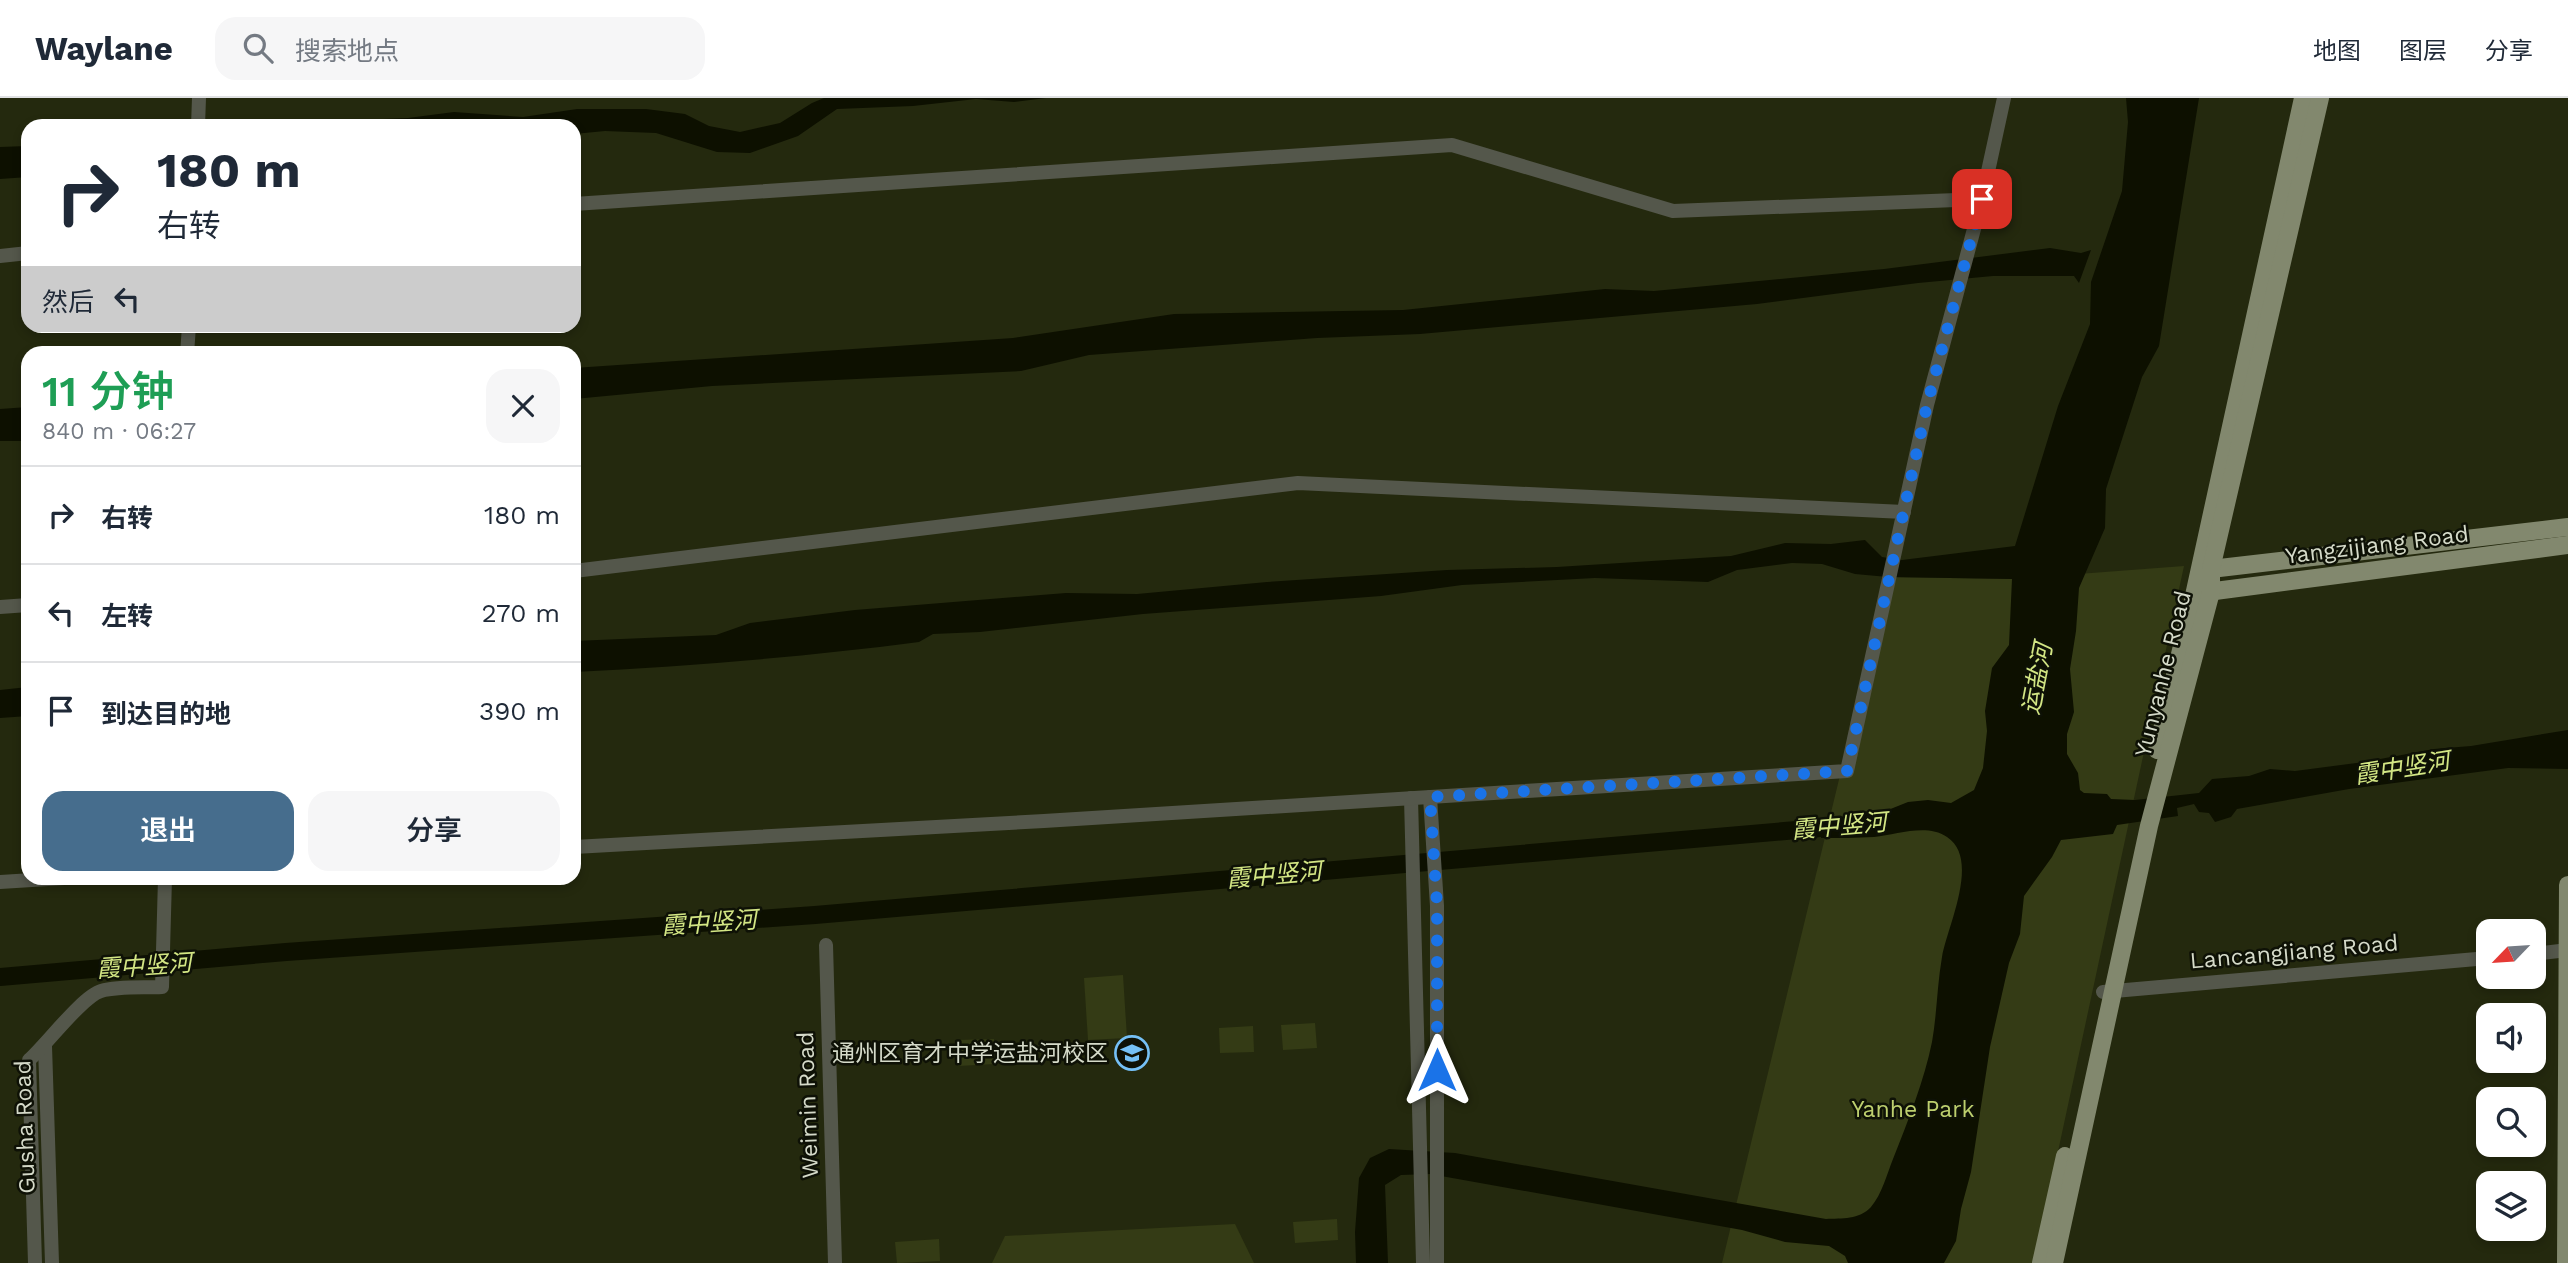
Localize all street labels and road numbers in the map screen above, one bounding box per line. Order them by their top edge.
street label: Yangzijiang Road [2284,520,2470,570]
street label: Yunyanhe Road [2129,588,2197,760]
street label: Lancangjiang Road [2189,929,2399,975]
street label: Weimin Road [792,1031,824,1179]
street label: Gusha Road [9,1060,41,1194]

